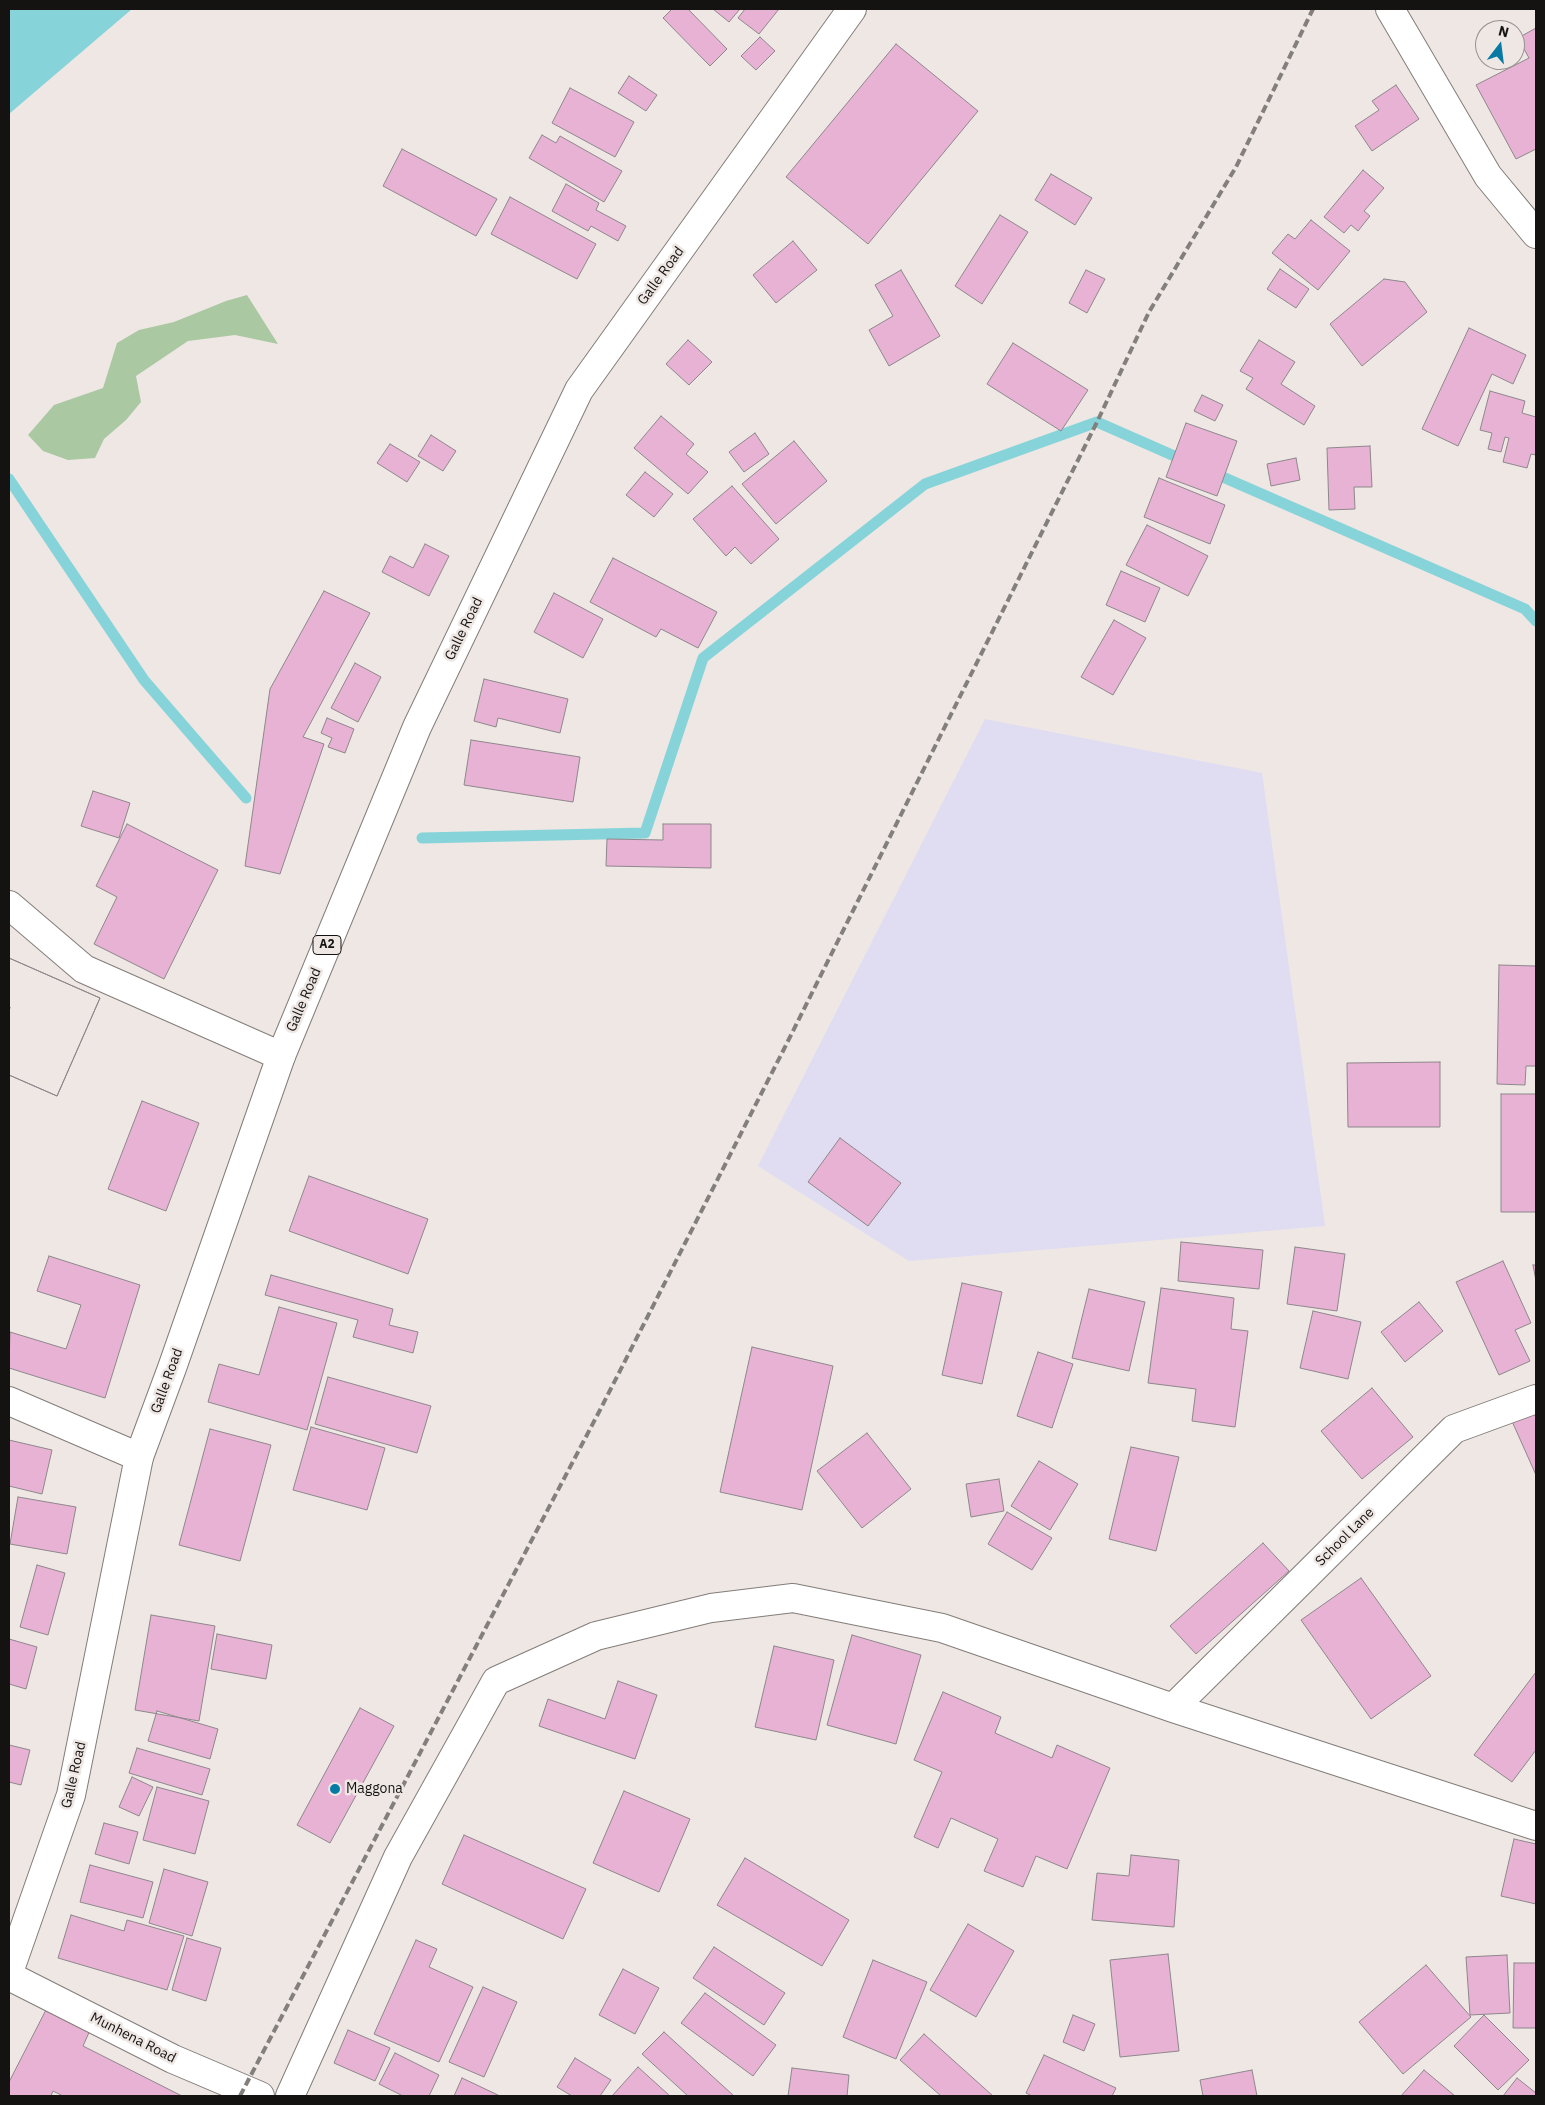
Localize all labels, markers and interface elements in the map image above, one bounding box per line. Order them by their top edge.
north arrow [1475,20,1525,70]
text: N [1496,21,1511,41]
street label: Galle Road [634,244,688,308]
street label: Galle Road [442,595,486,663]
road number: A2 [313,936,341,954]
street label: Galle Road [283,965,325,1035]
street label: Galle Road [147,1346,187,1416]
street label: School Lane [1312,1504,1378,1570]
street label: Galle Road [58,1740,90,1810]
place label: Maggona [346,1781,403,1797]
marker: Maggona [328,1782,342,1796]
street label: Munhena Road [87,2009,179,2067]

